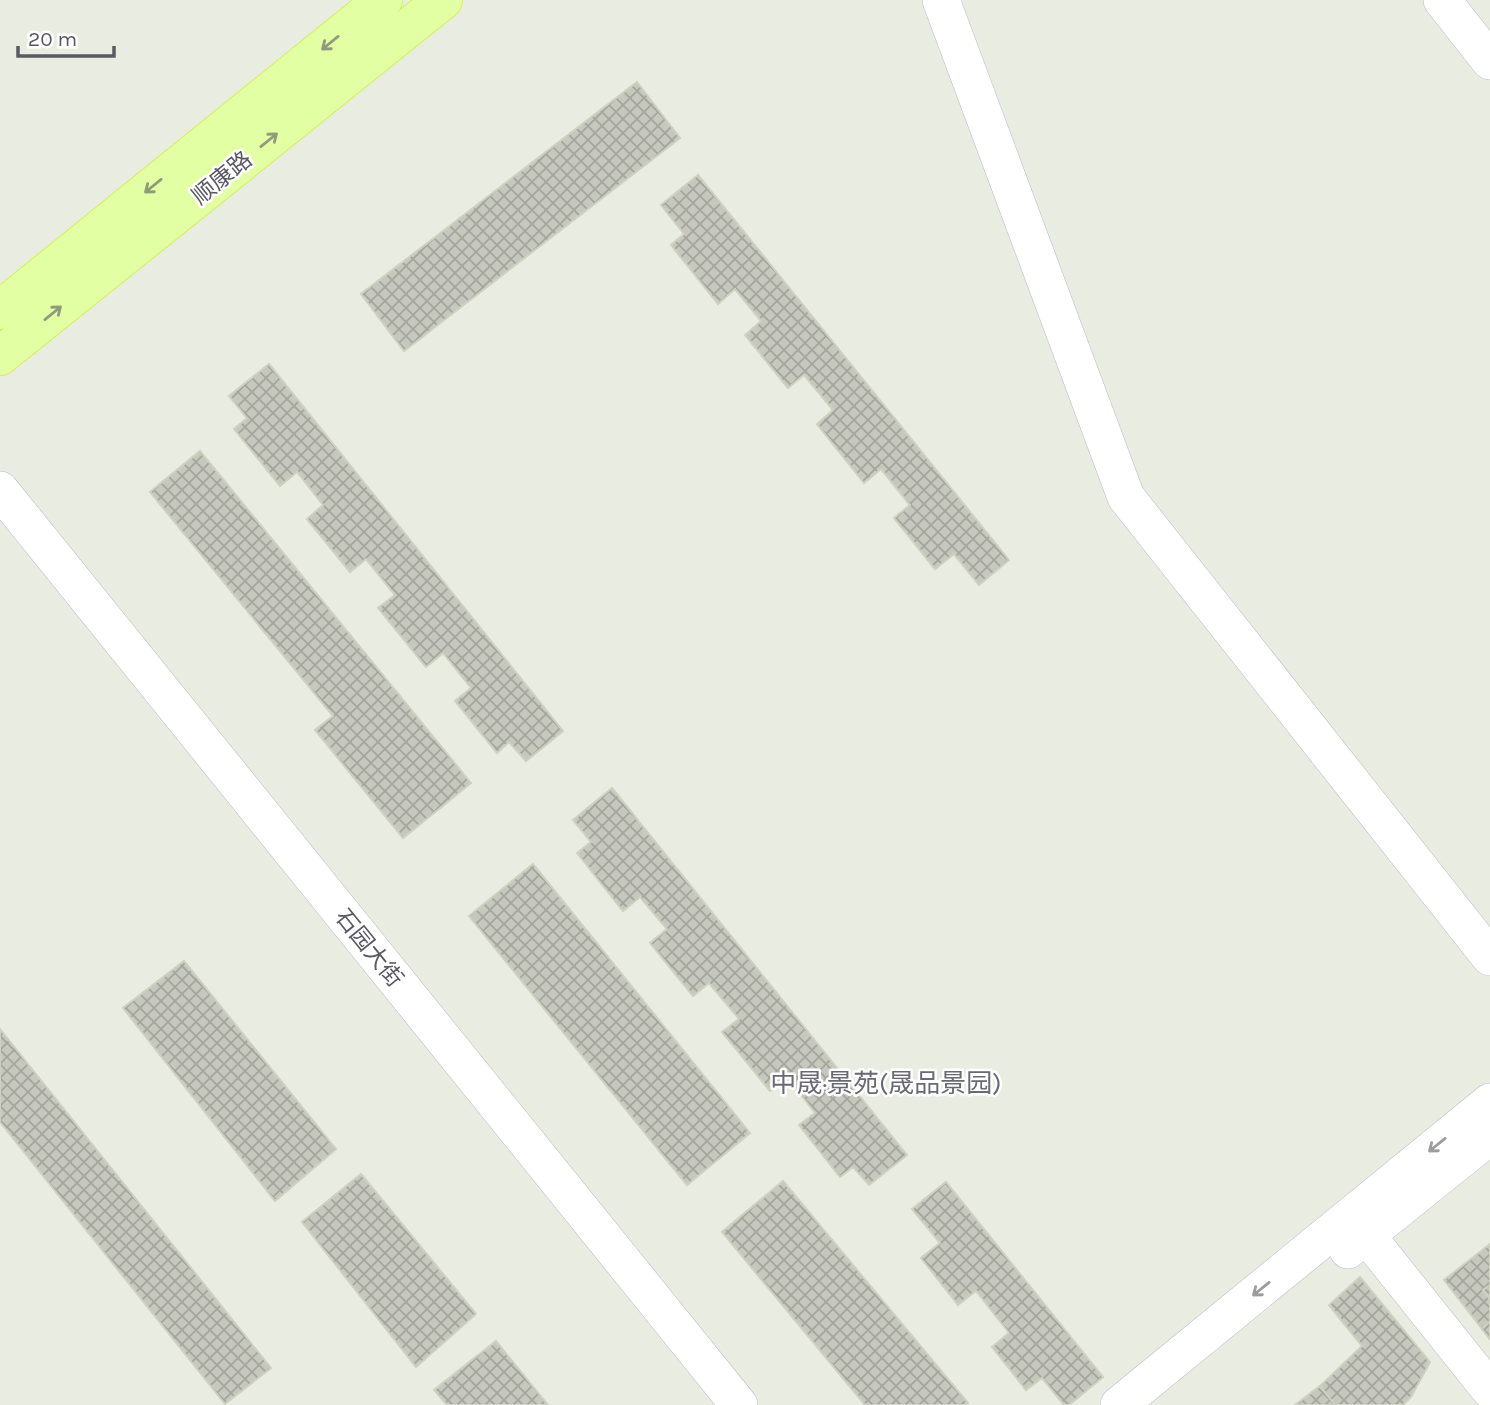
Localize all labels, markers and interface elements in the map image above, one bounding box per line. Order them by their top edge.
scale bar [18,14,114,58]
text: 20 m [28,27,77,51]
one-way arrow [321,35,339,51]
one-way arrow [259,132,277,148]
street label: 顺康路 [187,146,257,210]
one-way arrow [144,178,162,194]
one-way arrow [44,305,62,321]
street label: 石园大街 [330,904,408,992]
district label: 中晟·景苑(晟品景园) [770,1068,1002,1099]
one-way arrow [1429,1137,1447,1152]
one-way arrow [1253,1281,1271,1296]

